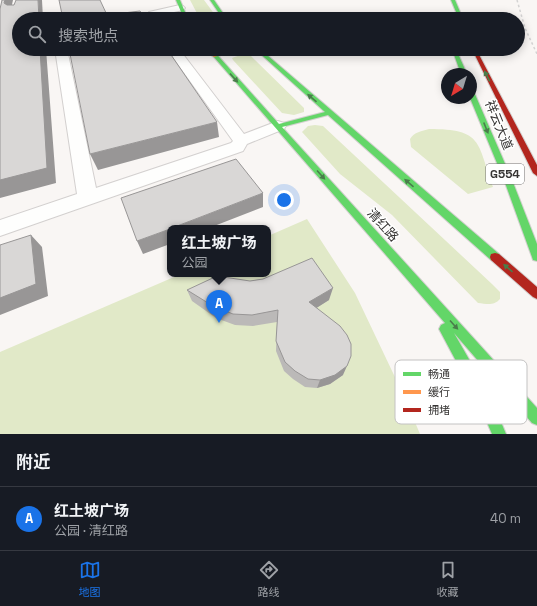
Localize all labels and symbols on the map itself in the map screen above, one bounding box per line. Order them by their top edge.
north arrow [441,68,477,104]
one-way arrow [484,70,491,82]
one-way arrow [230,73,239,84]
one-way arrow [306,93,317,102]
street label: 祥云大道 [481,98,517,152]
one-way arrow [483,122,489,133]
road number: G554 [486,164,524,184]
one-way arrow [316,170,326,180]
one-way arrow [404,179,415,188]
your location [274,190,294,210]
street label: 清红路 [364,205,402,245]
one-way arrow [502,264,513,273]
pin: A [206,290,232,323]
one-way arrow [449,320,458,330]
legend [395,360,527,424]
text: 畅通 [428,367,450,381]
text: 缓行 [428,385,450,399]
text: 拥堵 [428,403,450,417]

